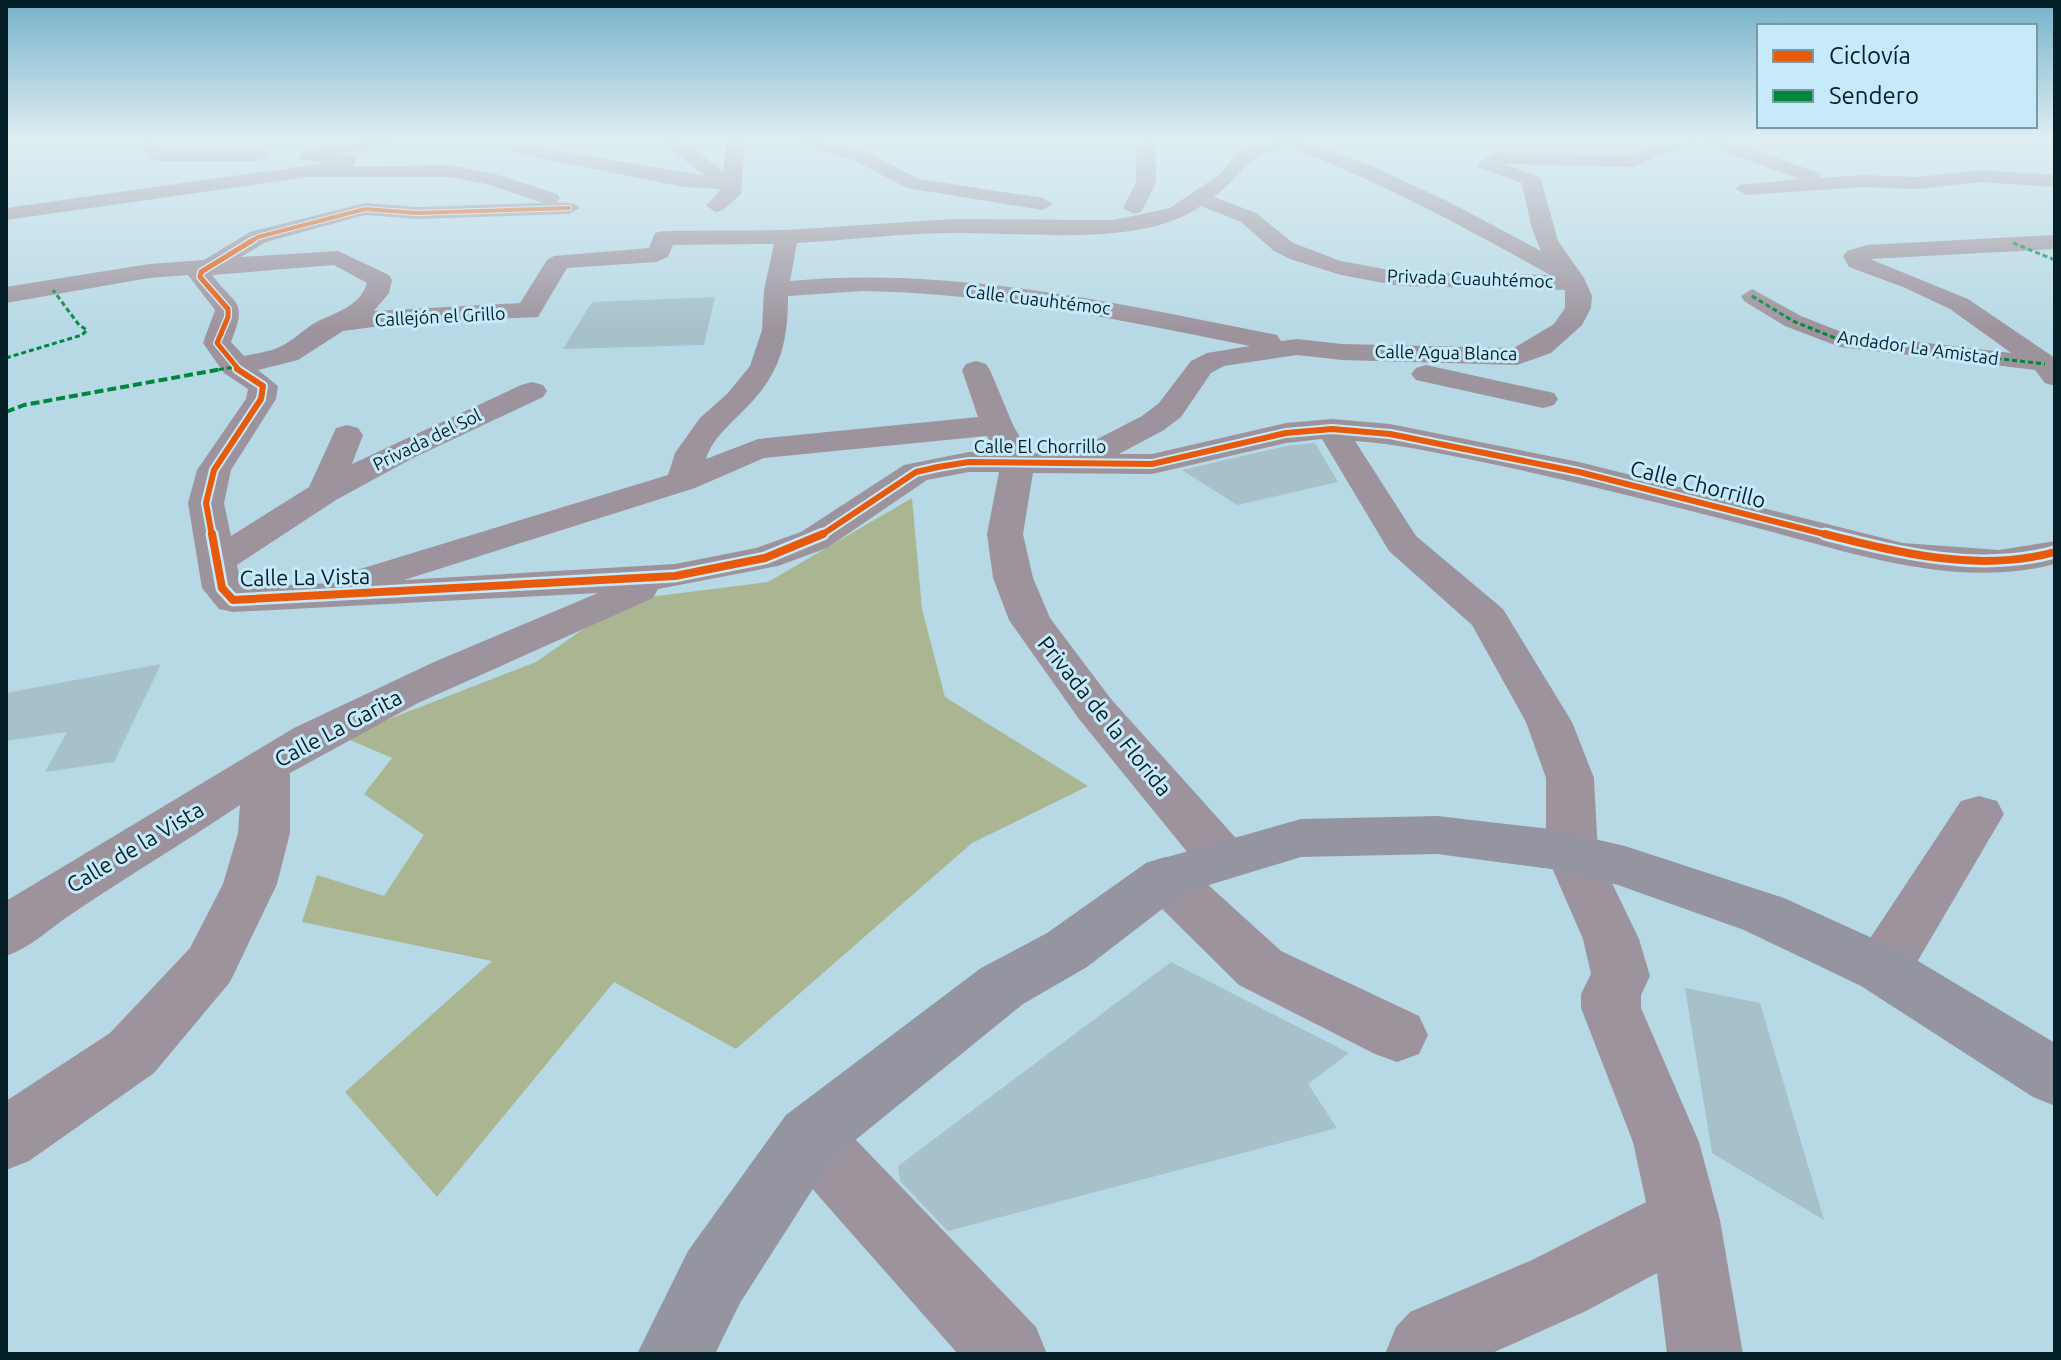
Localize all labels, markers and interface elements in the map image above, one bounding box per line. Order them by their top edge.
legend [1757,24,2037,128]
text: Ciclovía [1829,42,1911,69]
text: Sendero [1829,82,1919,109]
street label: Privada Cuauhtémoc [1387,265,1553,291]
street label: Calle Cuauhtémoc [964,280,1112,318]
street label: Callejón el Grillo [374,303,506,329]
street label: Andador La Amistad [1836,326,2000,368]
street label: Calle Agua Blanca [1374,341,1518,363]
street label: Privada del Sol [369,404,484,474]
street label: Calle El Chorrillo [974,436,1106,456]
street label: Calle Chorrillo [1628,455,1769,512]
street label: Calle La Vista [239,563,370,590]
street label: Privada de la Florida [1033,631,1178,801]
street label: Calle La Garita [270,684,406,772]
street label: Calle de la Vista [62,796,208,897]

